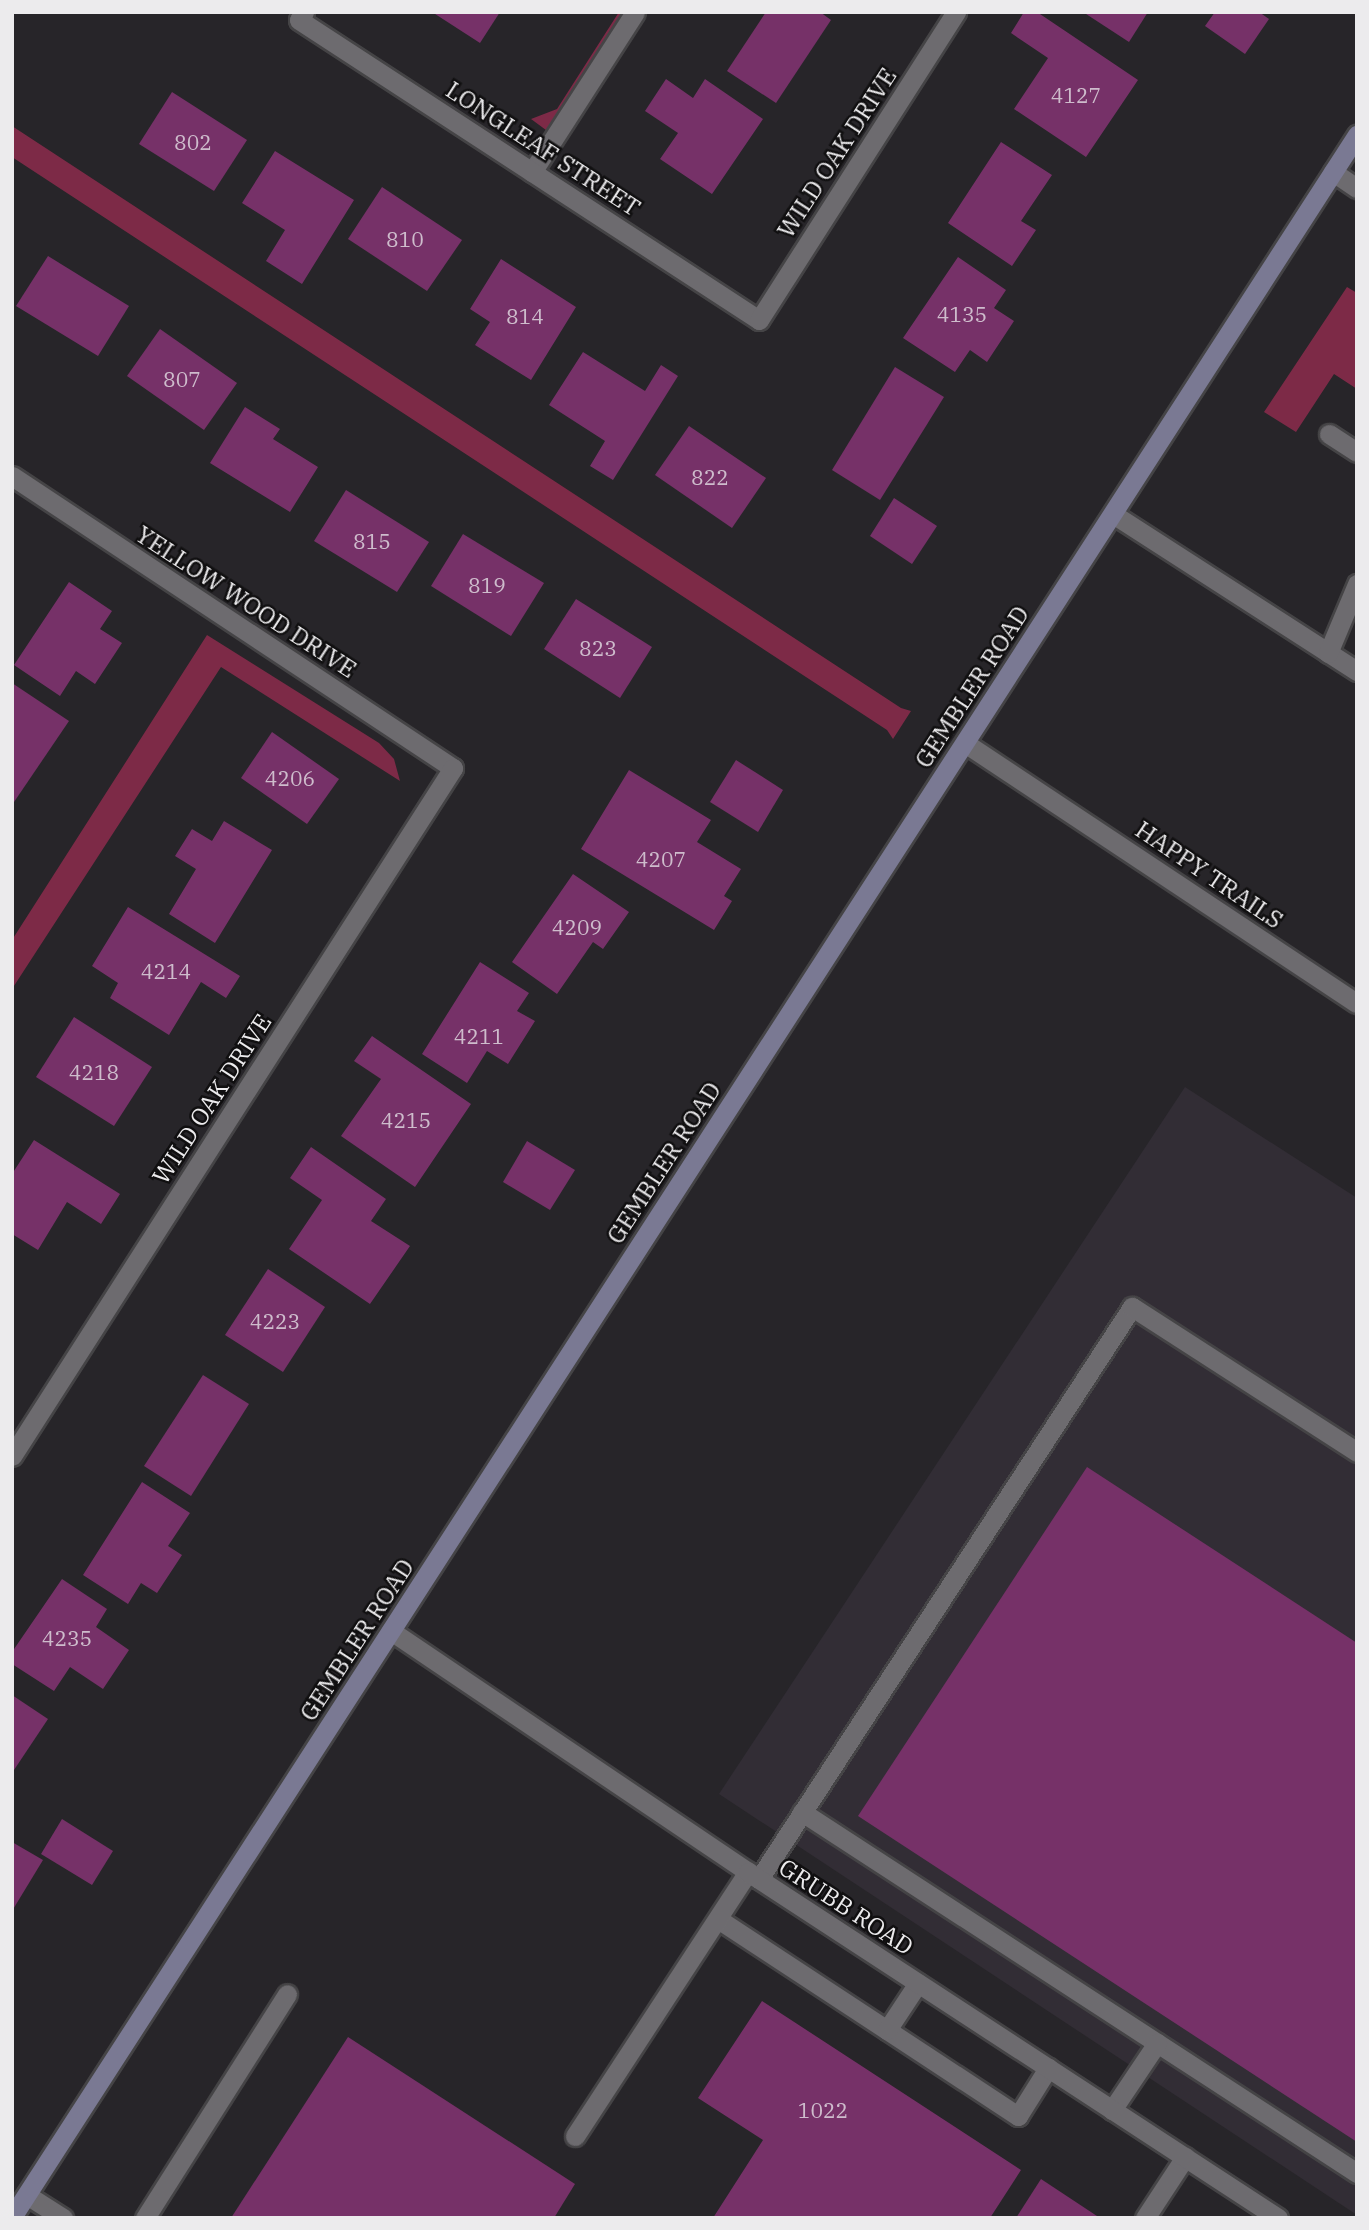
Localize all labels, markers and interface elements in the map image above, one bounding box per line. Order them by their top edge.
street label: WILD OAK DRIVE [771,63,903,243]
street label: LONGLEAF STREET [440,75,646,223]
house number: 4127 [1051,82,1101,108]
house number: 802 [174,129,212,155]
house number: 810 [386,226,424,252]
house number: 4135 [937,301,987,327]
house number: 814 [506,303,544,329]
house number: 807 [163,366,201,392]
house number: 822 [691,464,729,490]
street label: YELLOW WOOD DRIVE [130,520,362,684]
house number: 815 [353,528,391,554]
house number: 819 [468,572,506,598]
street label: GEMBLER ROAD [909,601,1035,773]
house number: 823 [579,635,617,661]
house number: 4206 [265,765,315,791]
street label: HAPPY TRAILS [1130,815,1288,935]
house number: 4207 [636,846,686,872]
house number: 4209 [552,914,602,940]
house number: 4214 [141,958,191,984]
street label: WILD OAK DRIVE [146,1009,278,1189]
house number: 4211 [454,1023,504,1049]
house number: 4218 [69,1059,119,1085]
street label: GEMBLER ROAD [601,1077,727,1249]
house number: 4215 [381,1107,431,1133]
house number: 4223 [250,1308,300,1334]
street label: GEMBLER ROAD [294,1554,420,1726]
house number: 4235 [42,1625,92,1651]
street label: GRUBB ROAD [773,1853,919,1961]
house number: 1022 [798,2097,848,2123]

